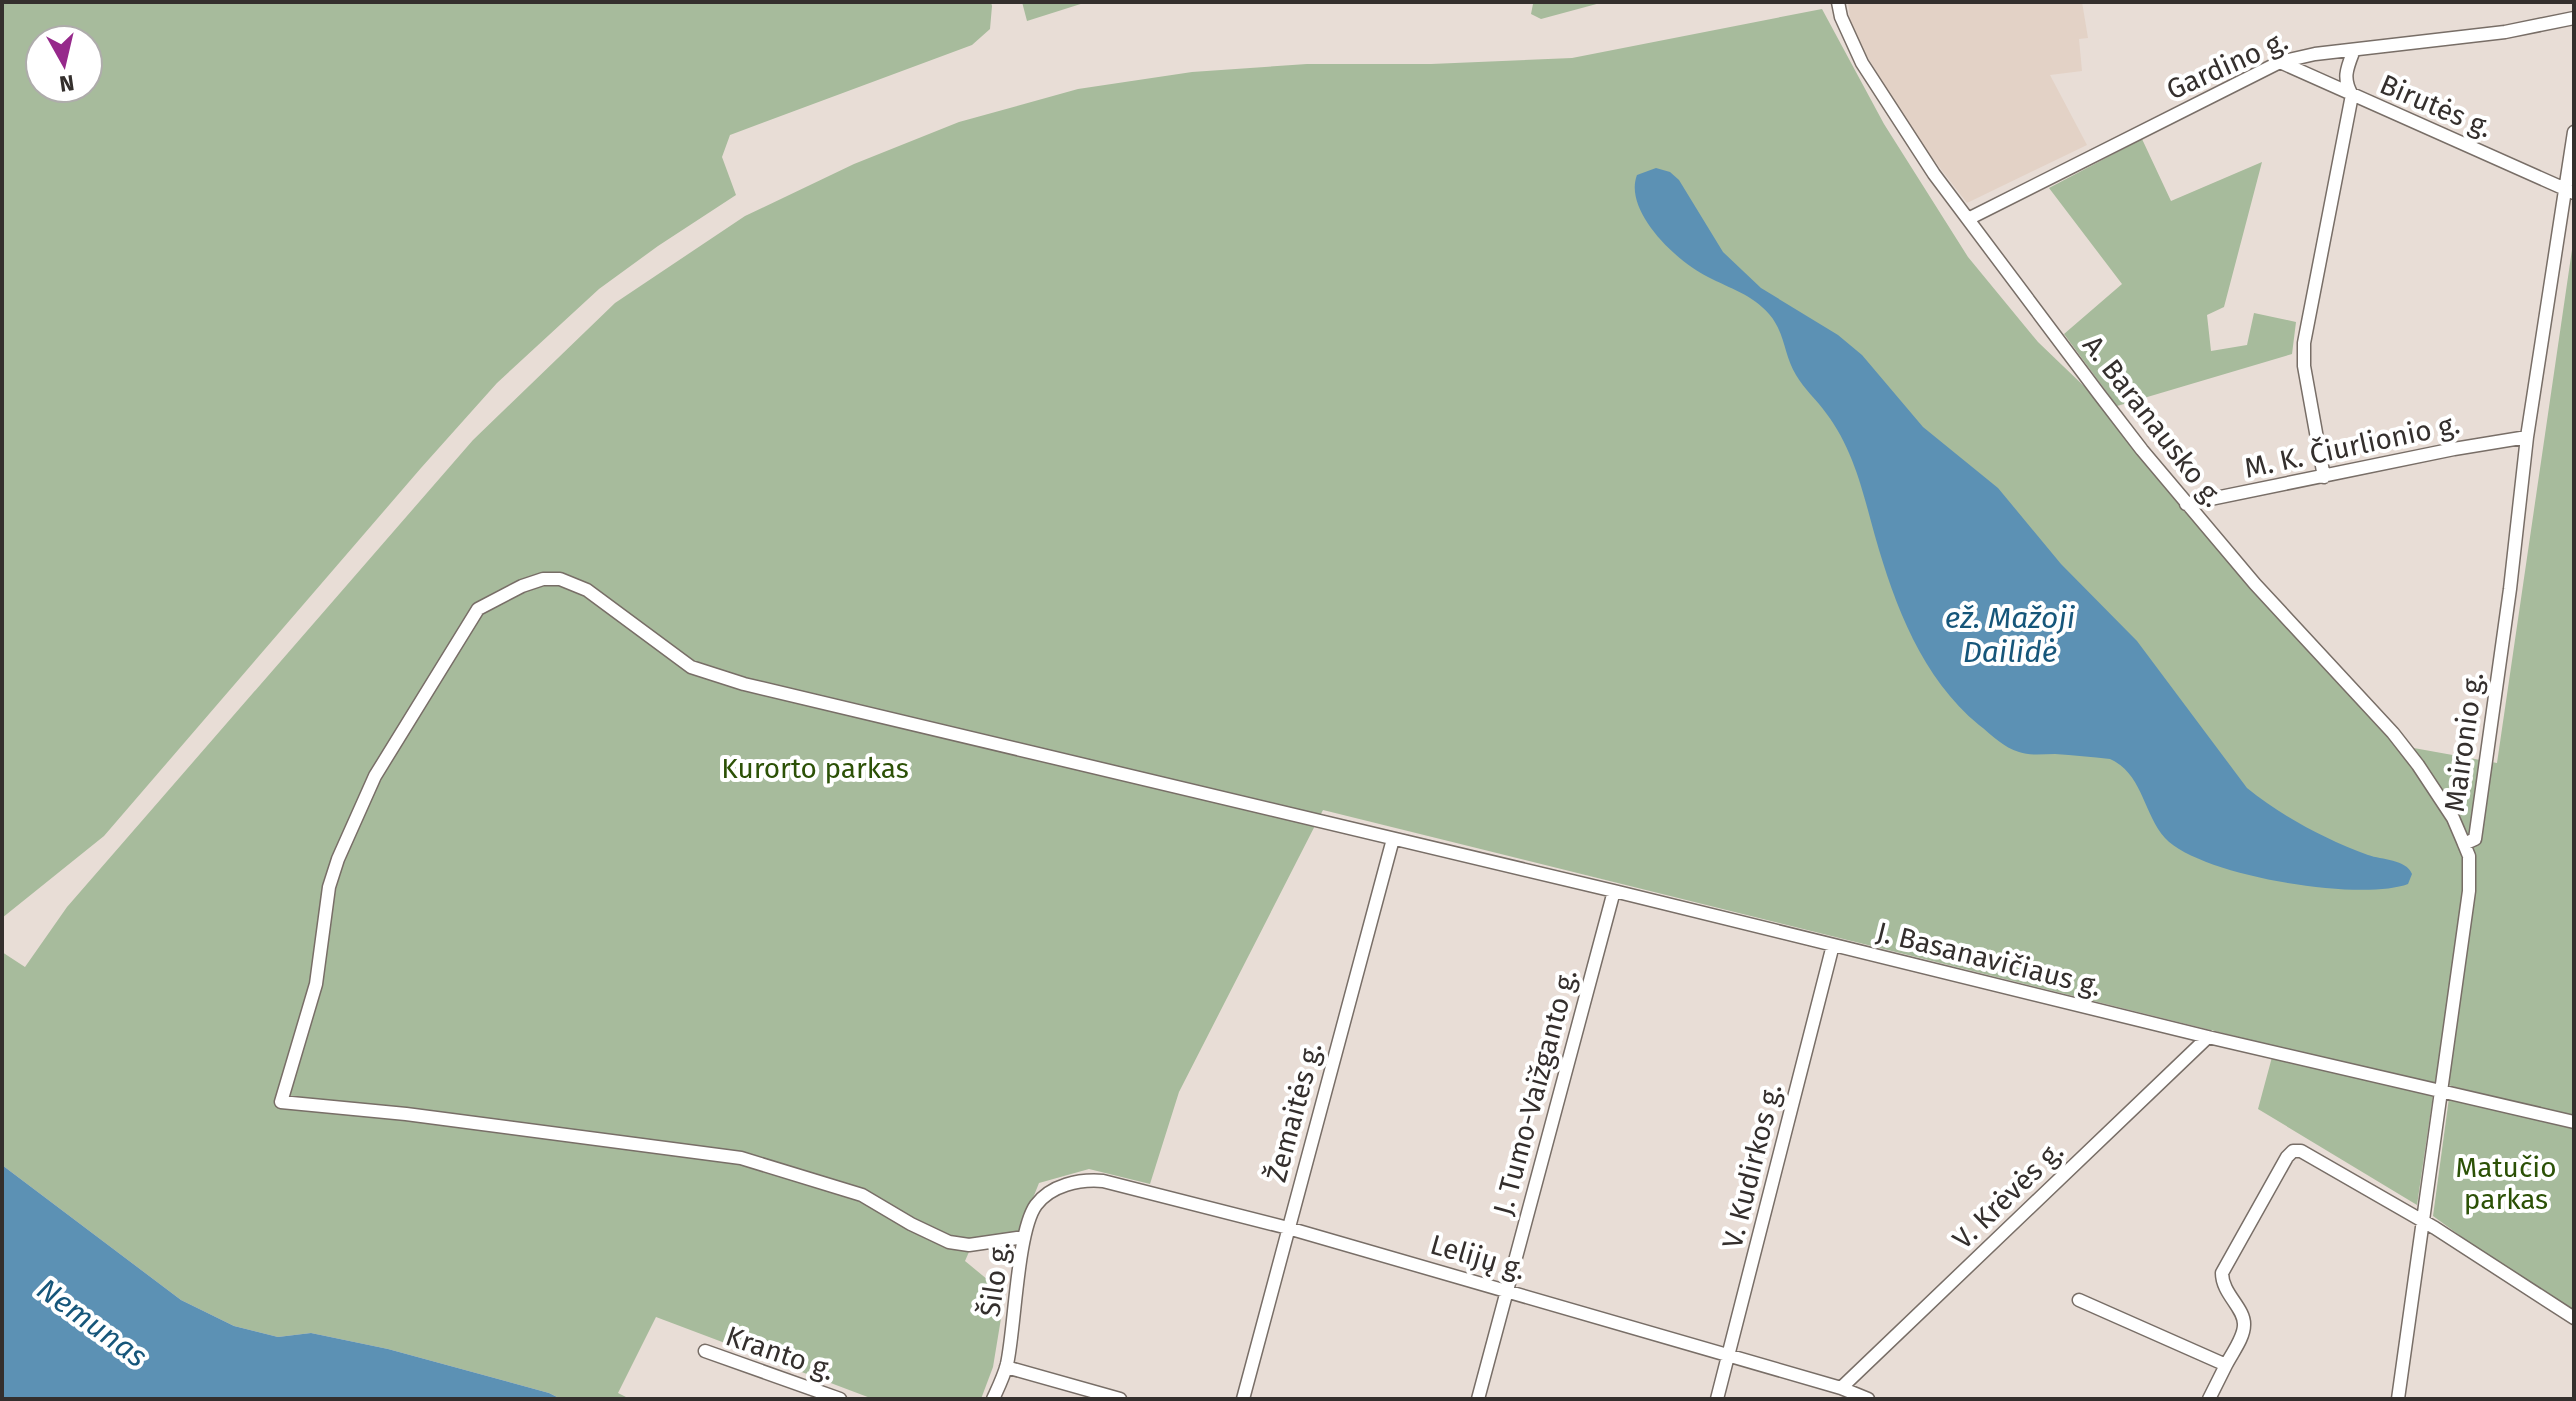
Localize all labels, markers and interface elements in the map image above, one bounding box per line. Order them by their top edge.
north arrow [24,24,104,104]
street label: Gardino g. [2161,24,2293,106]
street label: Birutės g. [2375,68,2497,144]
text: N [58,69,76,98]
street label: A. Baranausko g. [2076,329,2230,513]
street label: M. K. Čiurlionio g. [2241,407,2463,485]
water label: ež. Mažoji Dailidė [1945,600,2076,670]
street label: Maironio g. [2438,670,2490,814]
park label: Kurorto parkas [721,752,909,785]
street label: J. Basanavičiaus g. [1873,915,2105,1003]
street label: J. Tumo-Vaižganto g. [1486,965,1584,1219]
street label: Žemaitės g. [1260,1039,1328,1185]
street label: V. Kudirkos g. [1716,1080,1788,1252]
street label: V. Krėvės g. [1946,1134,2070,1256]
park label: Matučio parkas [2455,1151,2557,1216]
street label: Lelijų g. [1427,1228,1529,1286]
street label: Šilo g. [973,1239,1017,1319]
water label: Nemunas [30,1271,154,1375]
street label: Kranto g. [721,1319,839,1387]

